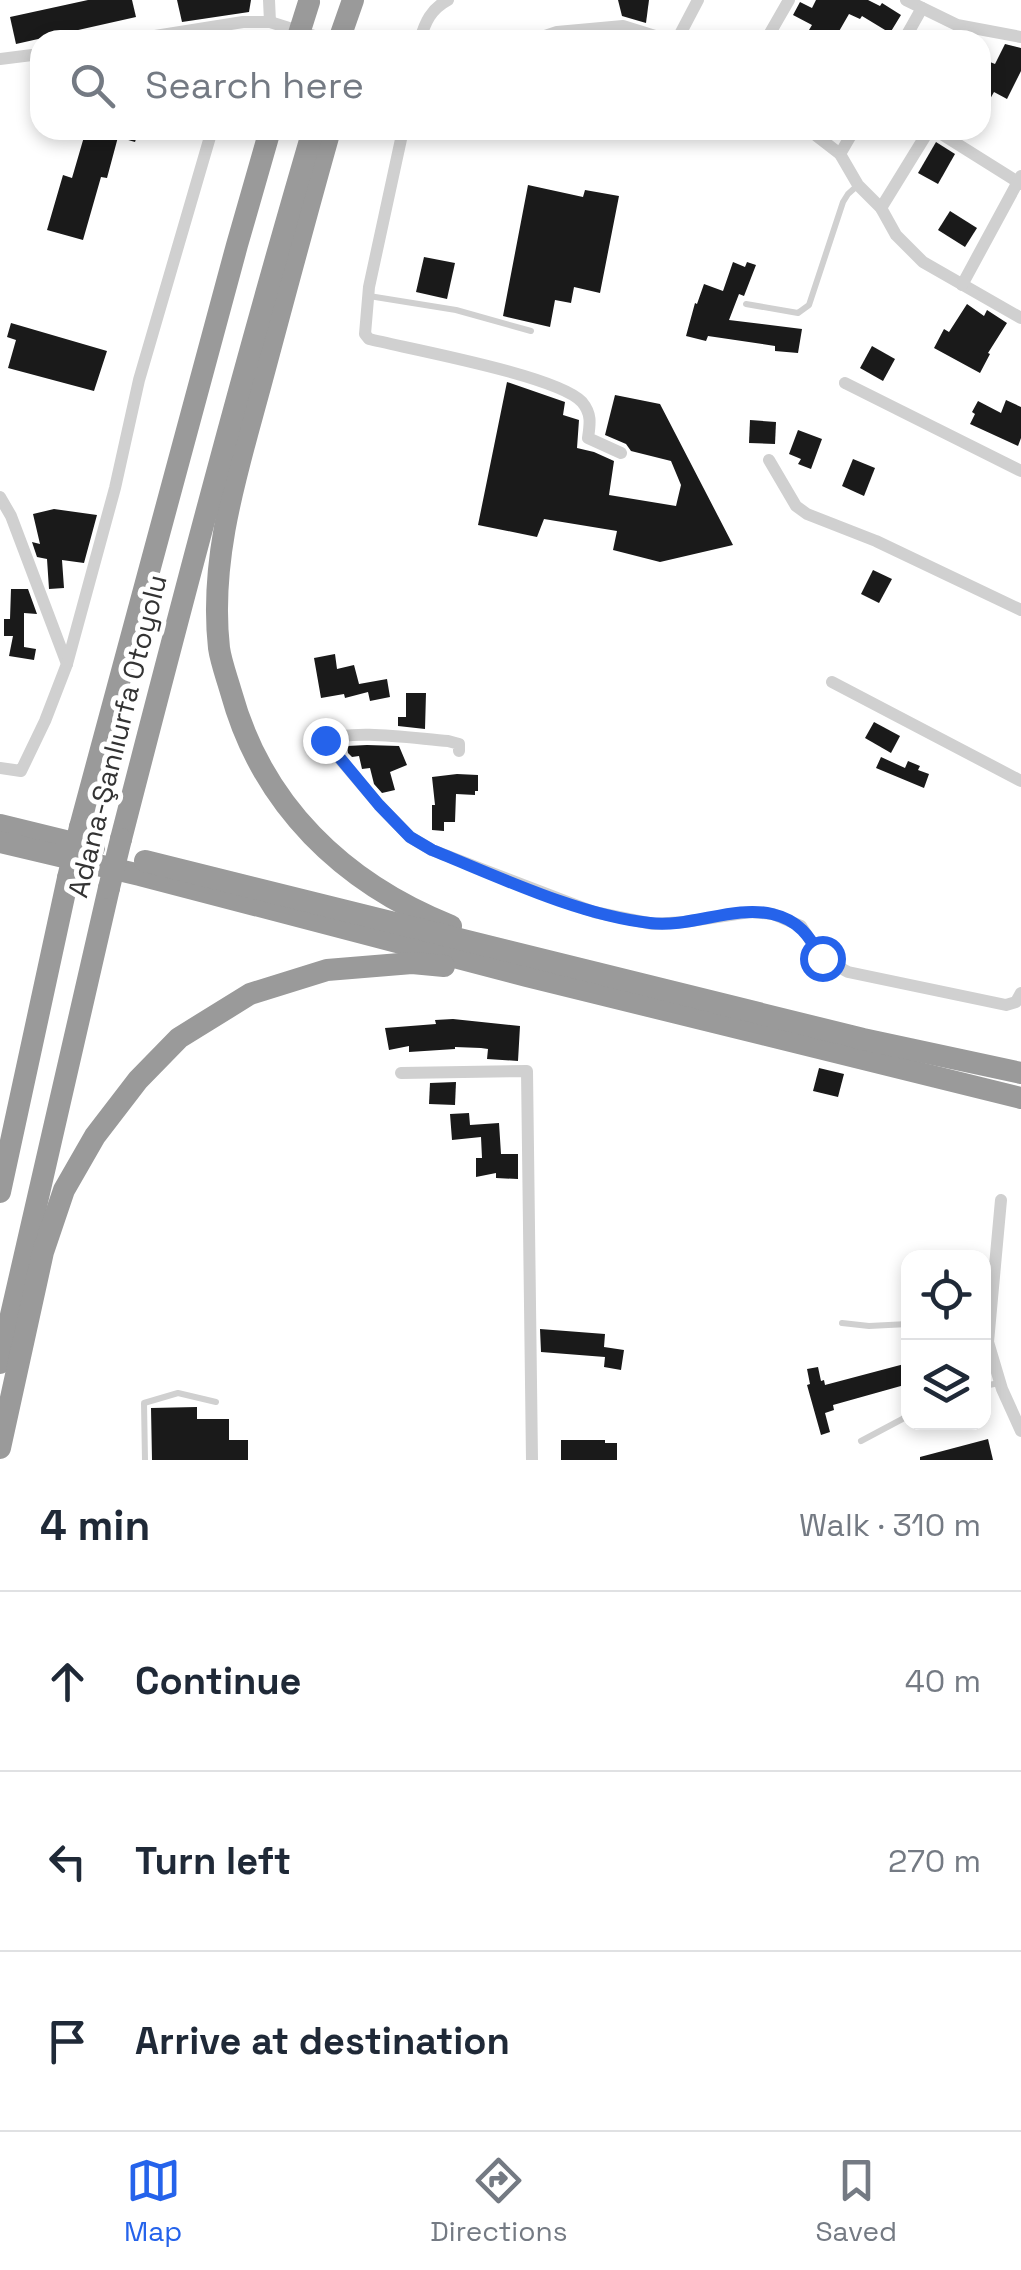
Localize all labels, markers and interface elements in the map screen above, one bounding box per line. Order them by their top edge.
search box [30,30,991,140]
icon: search [65,58,120,113]
text: Search here [145,61,364,109]
street label: Adana-Şanlıurfa Otoyolu [59,571,175,901]
route end [303,718,349,764]
route start [800,936,846,982]
map controls [901,1250,991,1430]
button: locate [901,1250,991,1340]
button: layers [901,1340,991,1430]
text: 4 min [40,1499,150,1552]
text: Walk · 310 m [799,1505,981,1545]
icon: ahead [40,1654,95,1709]
text: Continue [135,1657,301,1705]
text: 40 m [905,1661,981,1701]
icon: left [40,1834,95,1889]
text: Turn left [135,1837,291,1885]
text: 270 m [888,1841,981,1881]
icon: arrive [40,2014,95,2069]
text: Arrive at destination [135,2017,510,2065]
tab: Map [124,2153,182,2249]
tab: Directions [430,2153,567,2249]
tab: Saved [815,2153,897,2249]

